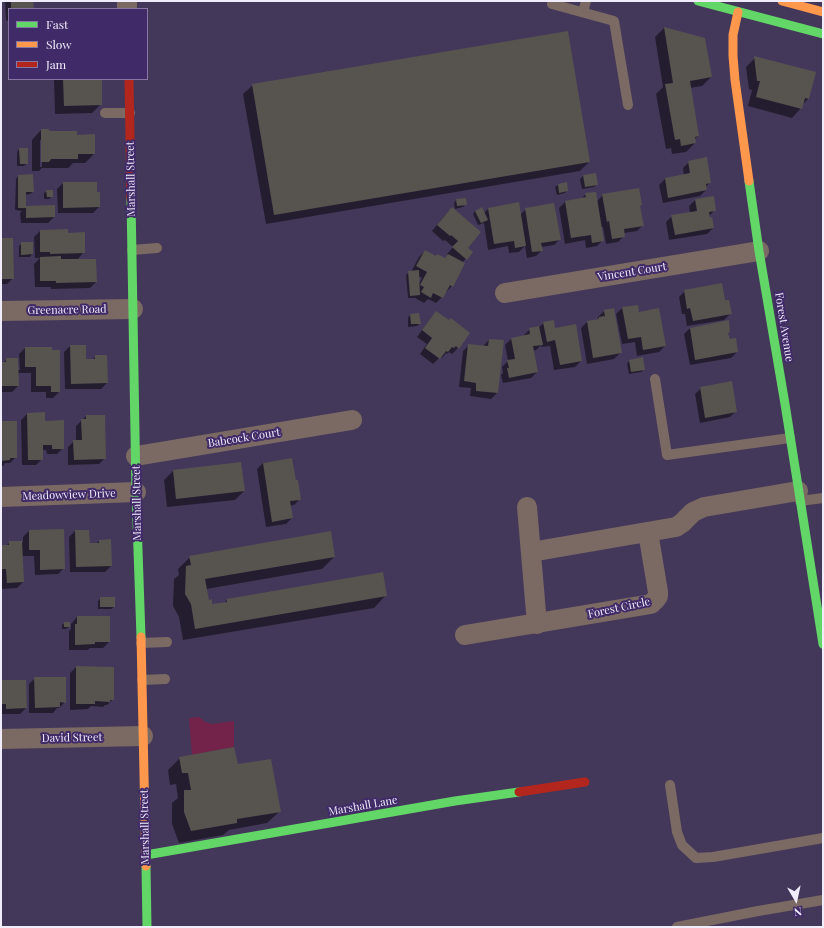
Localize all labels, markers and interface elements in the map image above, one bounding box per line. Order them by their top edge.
legend [8,8,148,80]
text: Fast [46,16,68,32]
text: Slow [46,36,72,52]
text: Jam [46,56,66,72]
street label: Marshall Street [124,141,138,217]
street label: Vincent Court [597,260,667,284]
street label: Forest Avenue [772,291,796,363]
street label: Greenacre Road [27,303,107,317]
street label: Babcock Court [207,426,281,450]
street label: Marshall Street [130,465,144,541]
street label: Meadowview Drive [22,487,116,503]
street label: Forest Circle [587,595,651,621]
street label: David Street [42,731,102,745]
street label: Marshall Street [138,789,152,865]
street label: Marshall Lane [327,793,399,819]
north arrow [776,880,816,920]
text: N [793,904,803,920]

